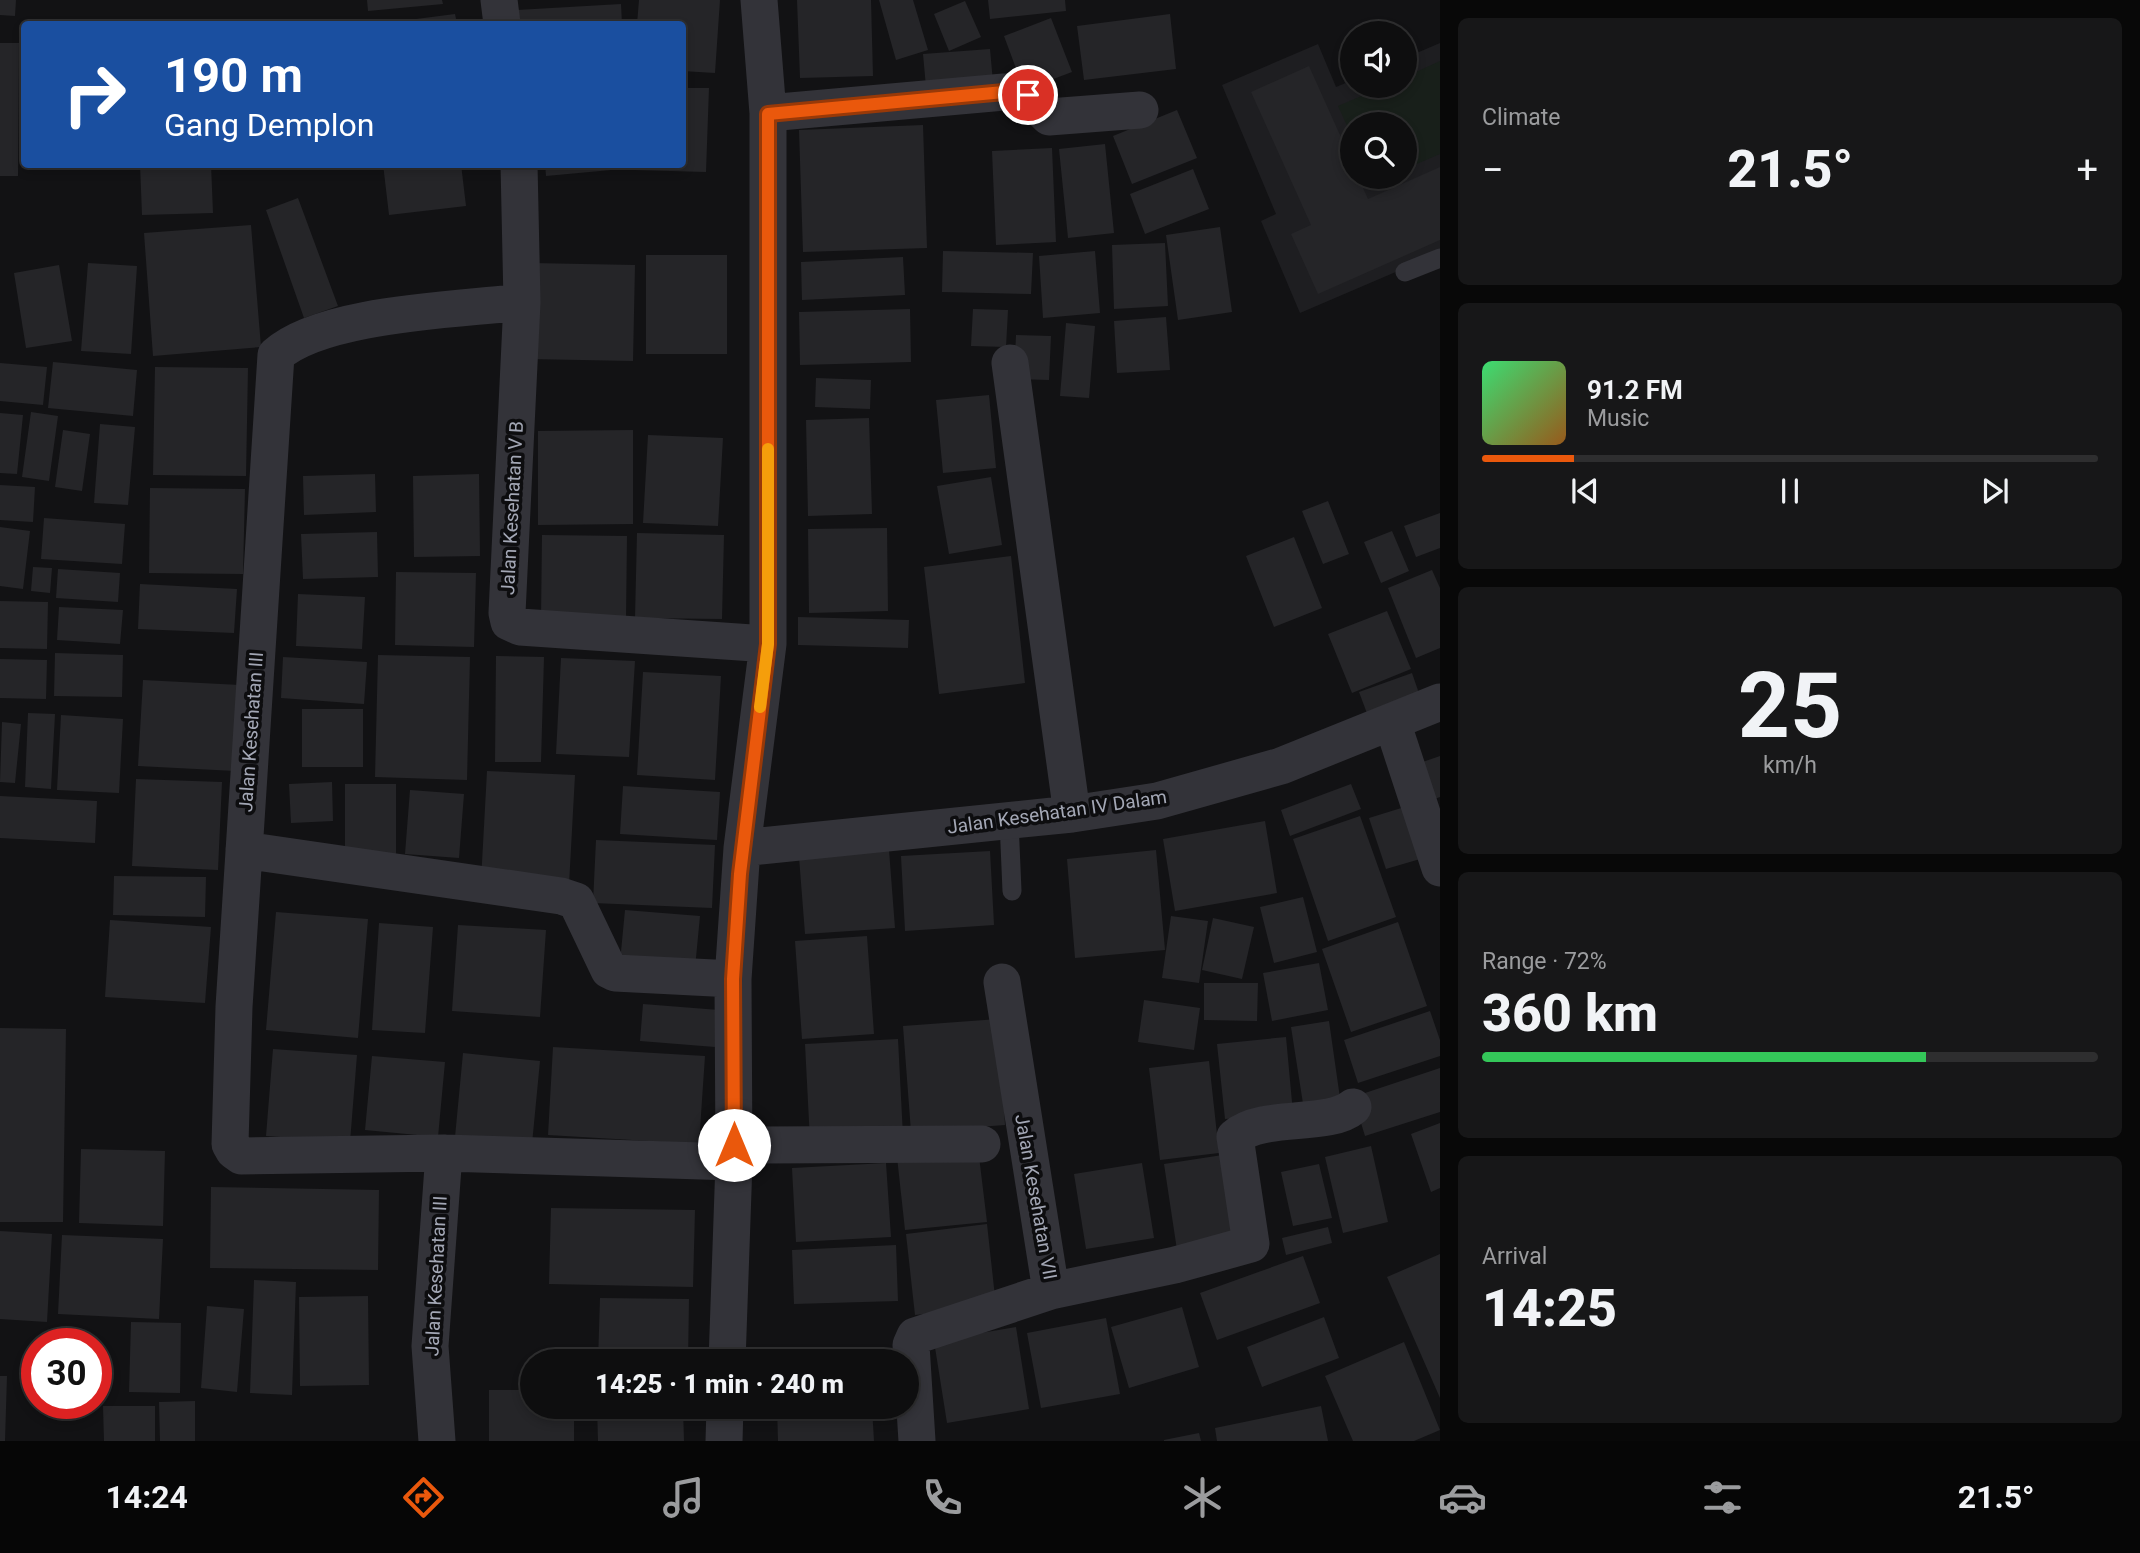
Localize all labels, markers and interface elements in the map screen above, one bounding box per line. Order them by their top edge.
map controls [1340,21,1417,189]
button: sound [1340,21,1417,98]
text: 190 m [164,47,303,104]
icon: right [49,49,140,140]
pin [998,65,1058,125]
icon: arrive [1009,76,1047,114]
text: Climate [1482,104,1561,131]
text: Gang Demplon [164,106,374,144]
button: search [1340,112,1417,189]
text: 21.5° [1727,139,1853,200]
text: − [1482,148,1504,192]
text: + [2076,148,2098,192]
text: 91.2 FM [1587,375,1683,405]
text: Music [1587,405,1649,432]
street label: Jalan Kesehatan V B [496,421,528,595]
icon: previous [1566,472,1604,510]
icon: pause [1771,472,1809,510]
icon: next [1976,472,2014,510]
street label: Jalan Kesehatan III [234,651,268,813]
text: 25 [1738,653,1842,759]
text: km/h [1763,752,1817,779]
street label: Jalan Kesehatan IV Dalam [946,785,1168,839]
text: Range · 72% [1482,948,1607,975]
text: 360 km [1482,983,1658,1044]
position arrow [697,1108,771,1182]
street label: Jalan Kesehatan VII [1010,1112,1062,1282]
street label: Jalan Kesehatan III [420,1195,452,1357]
text: Arrival [1482,1243,1547,1270]
text: 14:25 [1482,1278,1617,1339]
speed limit sign: 30 [21,1328,112,1419]
text: 14:25 · 1 min · 240 m [595,1369,844,1399]
icon: directions [399,1473,448,1522]
icon: music [659,1473,708,1522]
icon: phone [918,1473,967,1522]
icon: climate [1178,1473,1227,1522]
icon: car [1438,1473,1487,1522]
icon: filters [1698,1473,1747,1522]
text: 14:24 [105,1478,188,1516]
text: 21.5° [1958,1478,2034,1516]

